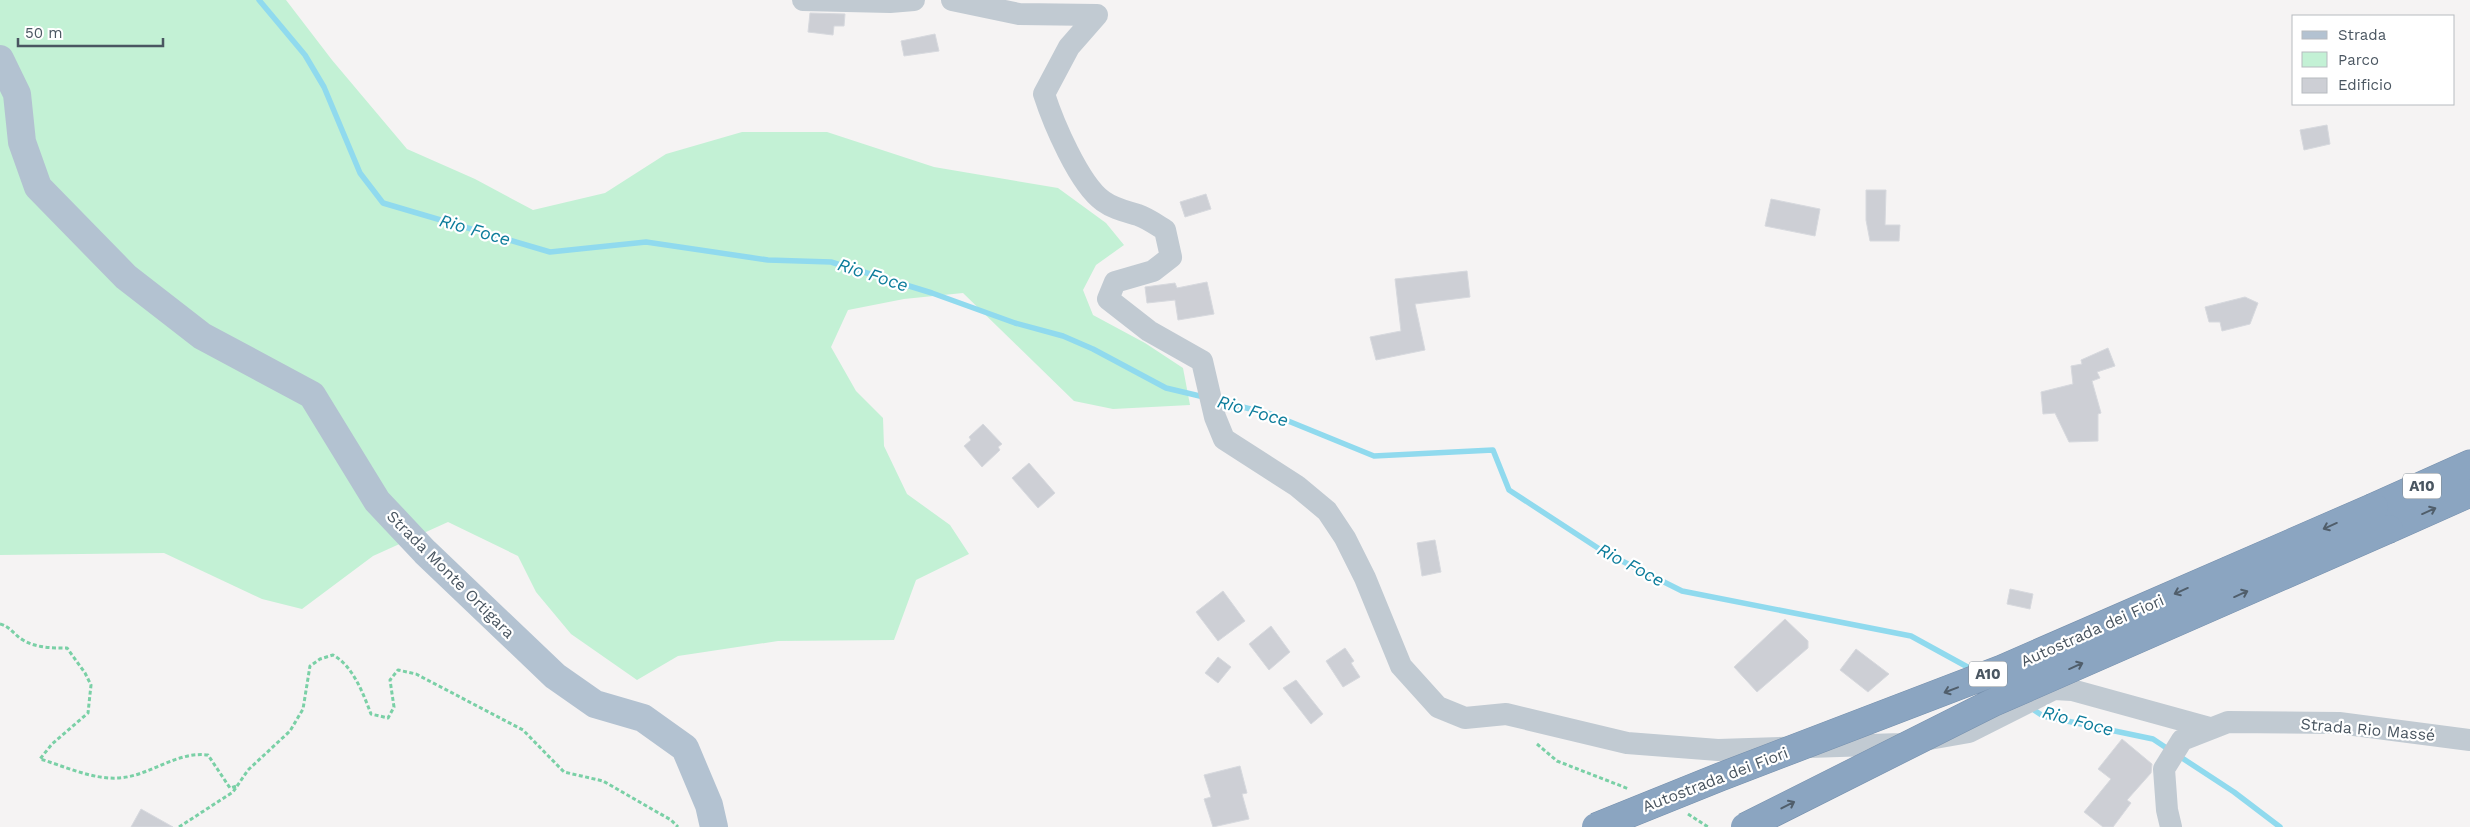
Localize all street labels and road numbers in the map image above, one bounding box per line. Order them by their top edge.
road number: A10 [2403,474,2441,498]
street label: Strada Monte Ortigara [383,507,518,642]
street label: Autostrada dei Fiori [2018,590,2167,671]
road number: A10 [1969,662,2007,686]
street label: Strada Rio Massé [2300,714,2436,745]
street label: Autostrada dei Fiori [1640,743,1791,816]

